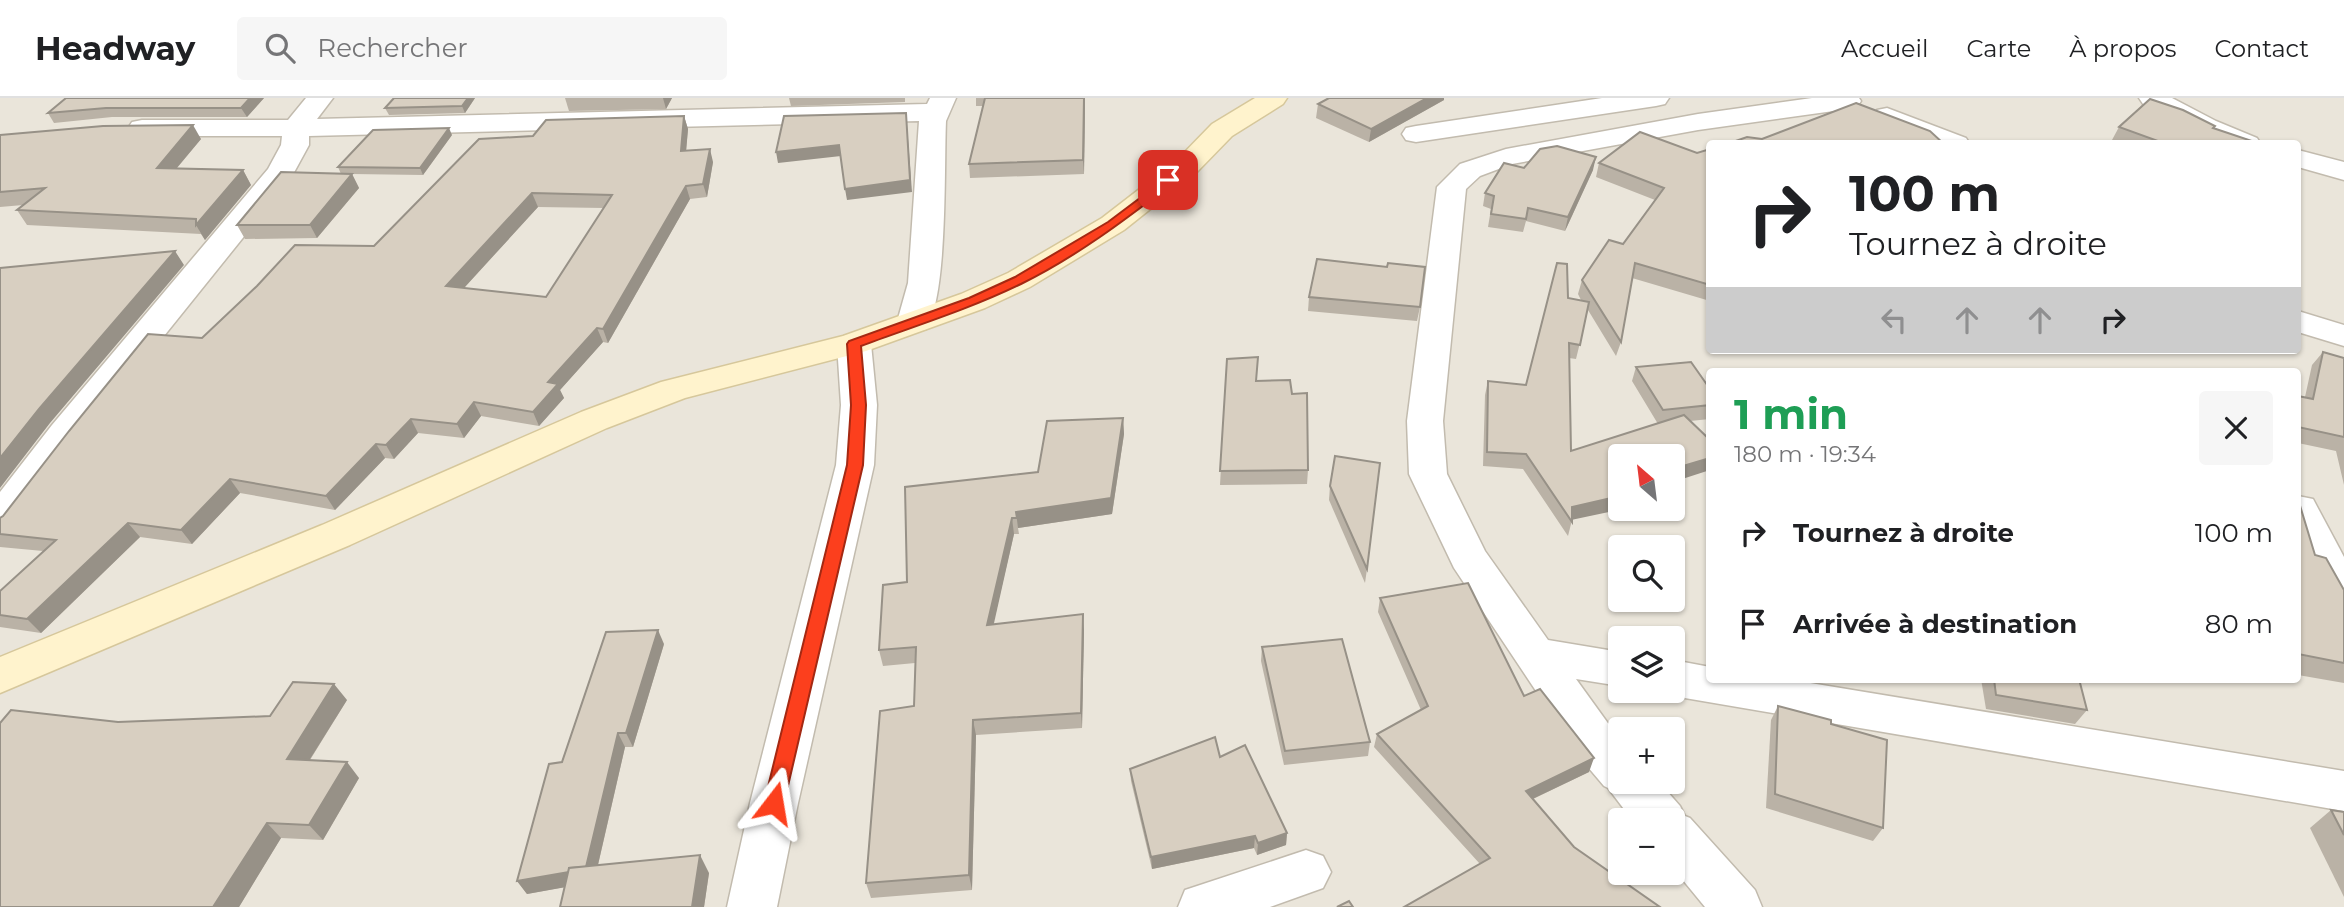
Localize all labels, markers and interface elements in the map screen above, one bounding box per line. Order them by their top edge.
search box [237,17,727,80]
text: Headway [35,28,195,68]
icon: search [261,29,299,67]
text: Rechercher [317,32,468,64]
text: Accueil [1841,34,1928,63]
text: Carte [1966,34,2031,63]
text: À propos [2069,34,2176,63]
text: Contact [2214,34,2309,63]
pin [1138,150,1198,210]
icon: arrive [1149,161,1187,199]
text: 100 m [1849,164,2000,223]
icon: right [1734,168,1825,259]
text: Tournez à droite [1849,224,2107,263]
icon: left [1875,301,1913,339]
icon: ahead [1948,301,1986,339]
icon: ahead [2021,301,2059,339]
icon: right [2094,301,2132,339]
text: 1 min [1734,388,1848,440]
button: close [2199,391,2273,465]
text: 180 m · 19:34 [1734,440,1876,468]
north arrow [1608,444,1685,522]
map controls [1608,444,1685,885]
icon: right [1734,514,1772,552]
text: Tournez à droite [1793,517,2014,549]
text: 100 m [2195,517,2273,549]
button: search [1608,535,1685,612]
icon: arrive [1734,605,1772,643]
text: Arrivée à destination [1793,608,2077,640]
text: 80 m [2205,608,2273,640]
button: layers [1608,626,1685,703]
button: + [1608,717,1685,794]
position arrow [737,766,811,840]
button: − [1608,808,1685,885]

